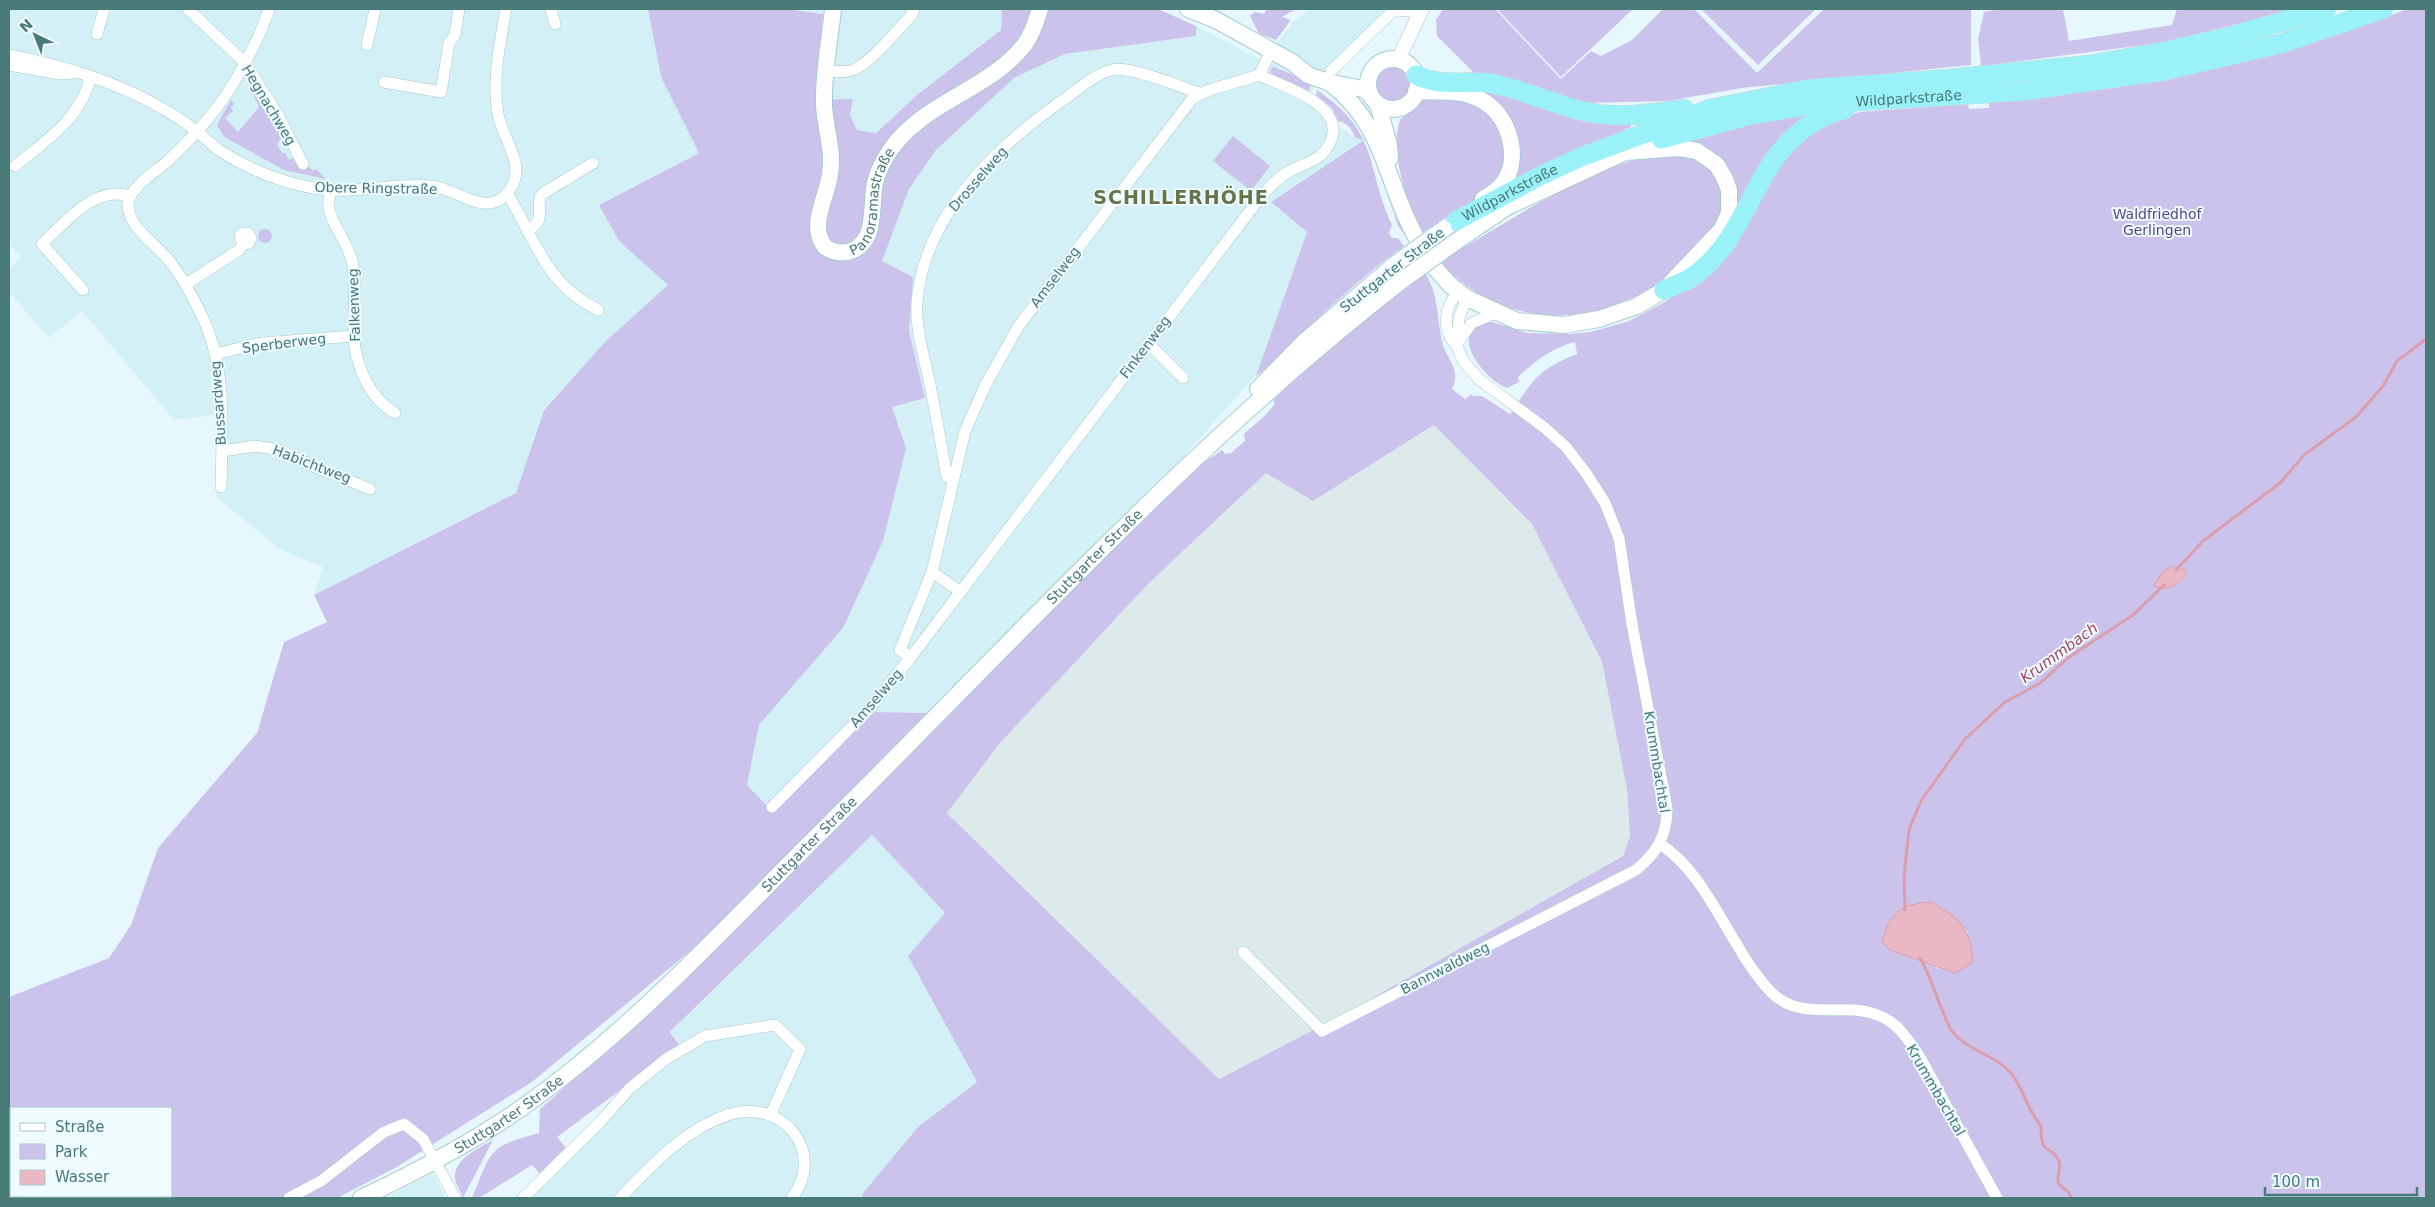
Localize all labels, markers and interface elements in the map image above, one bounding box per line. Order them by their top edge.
north arrow [10,10,60,60]
text: N [16,16,36,35]
street label: Hegnachweg [239,62,299,148]
street label: Wildparkstraße [1855,87,1962,109]
street label: Drosselweg [945,143,1011,215]
street label: Panoramastraße [847,144,898,259]
street label: Wildparkstraße [1459,161,1560,224]
street label: Obere Ringstraße [314,179,438,197]
district label: SCHILLERHÖHE [1093,185,1269,208]
park label: Waldfriedhof Gerlingen [2113,206,2202,238]
street label: Stuttgarter Straße [1337,224,1447,316]
street label: Amselweg [1027,243,1083,311]
street label: Falkenweg [345,268,363,342]
street label: Finkenweg [1116,313,1174,381]
street label: Sperberweg [241,330,327,356]
street label: Bussardweg [207,360,229,446]
street label: Habichtweg [270,442,354,486]
street label: Stuttgarter Straße [1043,506,1145,607]
water label: Krummbach [2017,619,2101,687]
street label: Amselweg [846,666,906,730]
street label: Krummbachtal [1641,710,1673,814]
street label: Stuttgarter Straße [758,793,860,895]
street label: Bannwaldweg [1398,939,1492,997]
street label: Krummbachtal [1903,1041,1969,1139]
street label: Stuttgarter Straße [451,1072,566,1157]
legend [10,1107,172,1197]
text: Straße [55,1118,104,1136]
text: Park [55,1143,88,1161]
scale bar [2265,1164,2418,1196]
text: Wasser [55,1168,110,1186]
text: 100 m [2272,1173,2320,1191]

